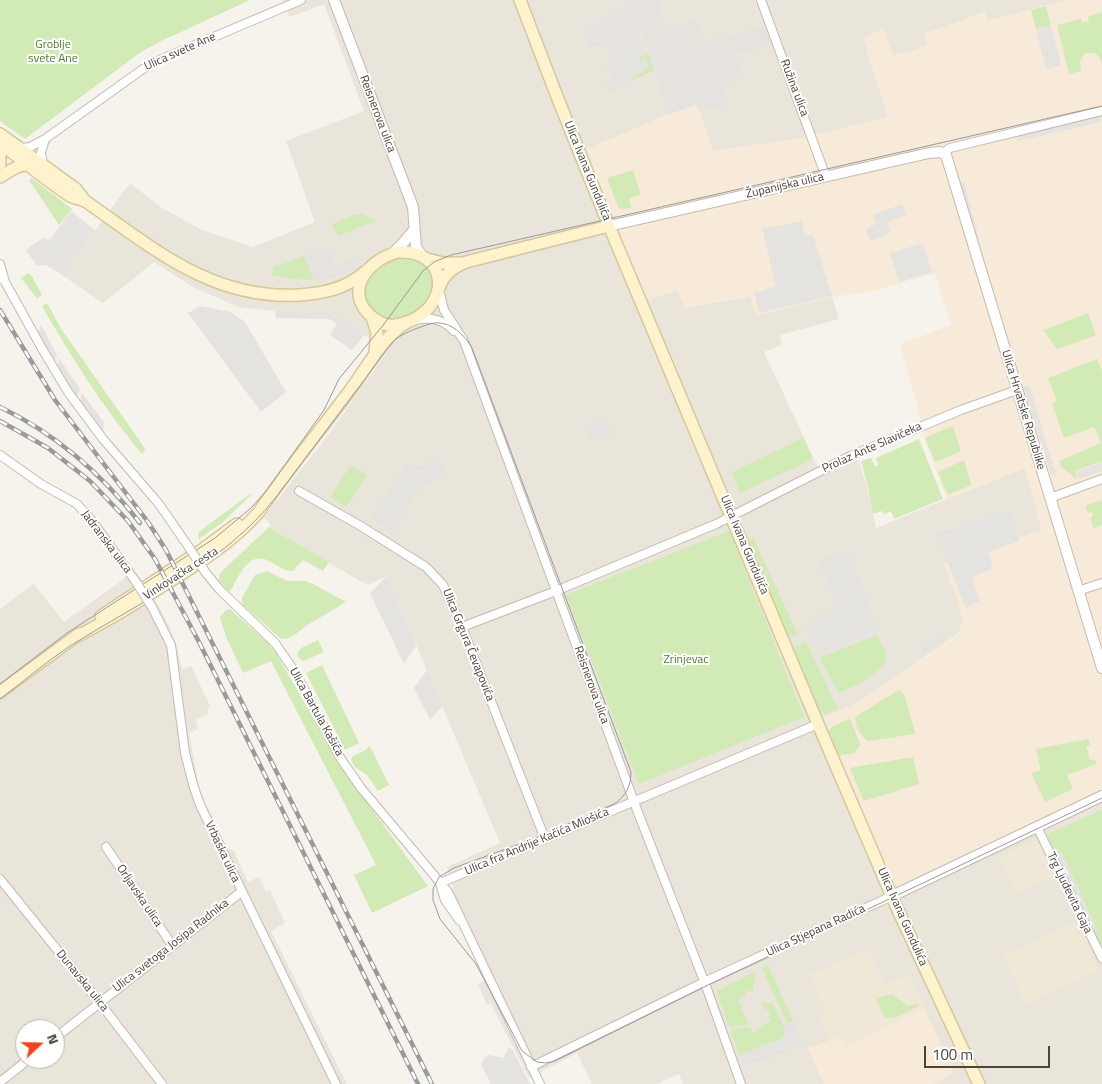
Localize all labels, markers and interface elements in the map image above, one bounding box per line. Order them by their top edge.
street label: Ulica svete Ane [142,30,218,74]
park label: Groblje svete Ane [28,38,78,66]
street label: Ružina ulica [777,57,811,119]
street label: Reisnerova ulica [356,73,398,155]
street label: Ulica Ivana Gundulića [560,119,614,223]
street label: Županijska ulica [745,170,825,202]
street label: Ulica Hrvatske Republike [998,348,1048,472]
street label: Prolaz Ante Slavičeka [820,420,924,476]
street label: Ulica Ivana Gundulića [717,493,771,597]
street label: Jadranska ulica [78,508,134,576]
street label: Vinkovačka cesta [141,544,221,604]
street label: Ulica Grgura Čevapovića [439,587,497,703]
street label: Reisnerova ulica [570,644,612,726]
park label: Zrinjevac [663,653,709,667]
street label: Ulica Bartula Kašića [286,665,346,759]
street label: Ulica fra Andrije Kačića Miošića [463,805,611,879]
street label: Vrbaska ulica [202,819,242,885]
street label: Trg Ljudevita Gaja [1043,850,1095,936]
street label: Orljavska ulica [113,862,165,930]
street label: Ulica Ivana Gundulića [874,866,930,968]
street label: Ulica svetoga Josipa Radnika [110,896,232,996]
street label: Ulica Stjepana Radića [764,902,868,960]
street label: Dunavska ulica [53,947,111,1015]
north arrow [15,1019,65,1069]
text: N [42,1031,65,1047]
scale bar [927,1036,1053,1068]
text: 100 m [932,1043,973,1066]

